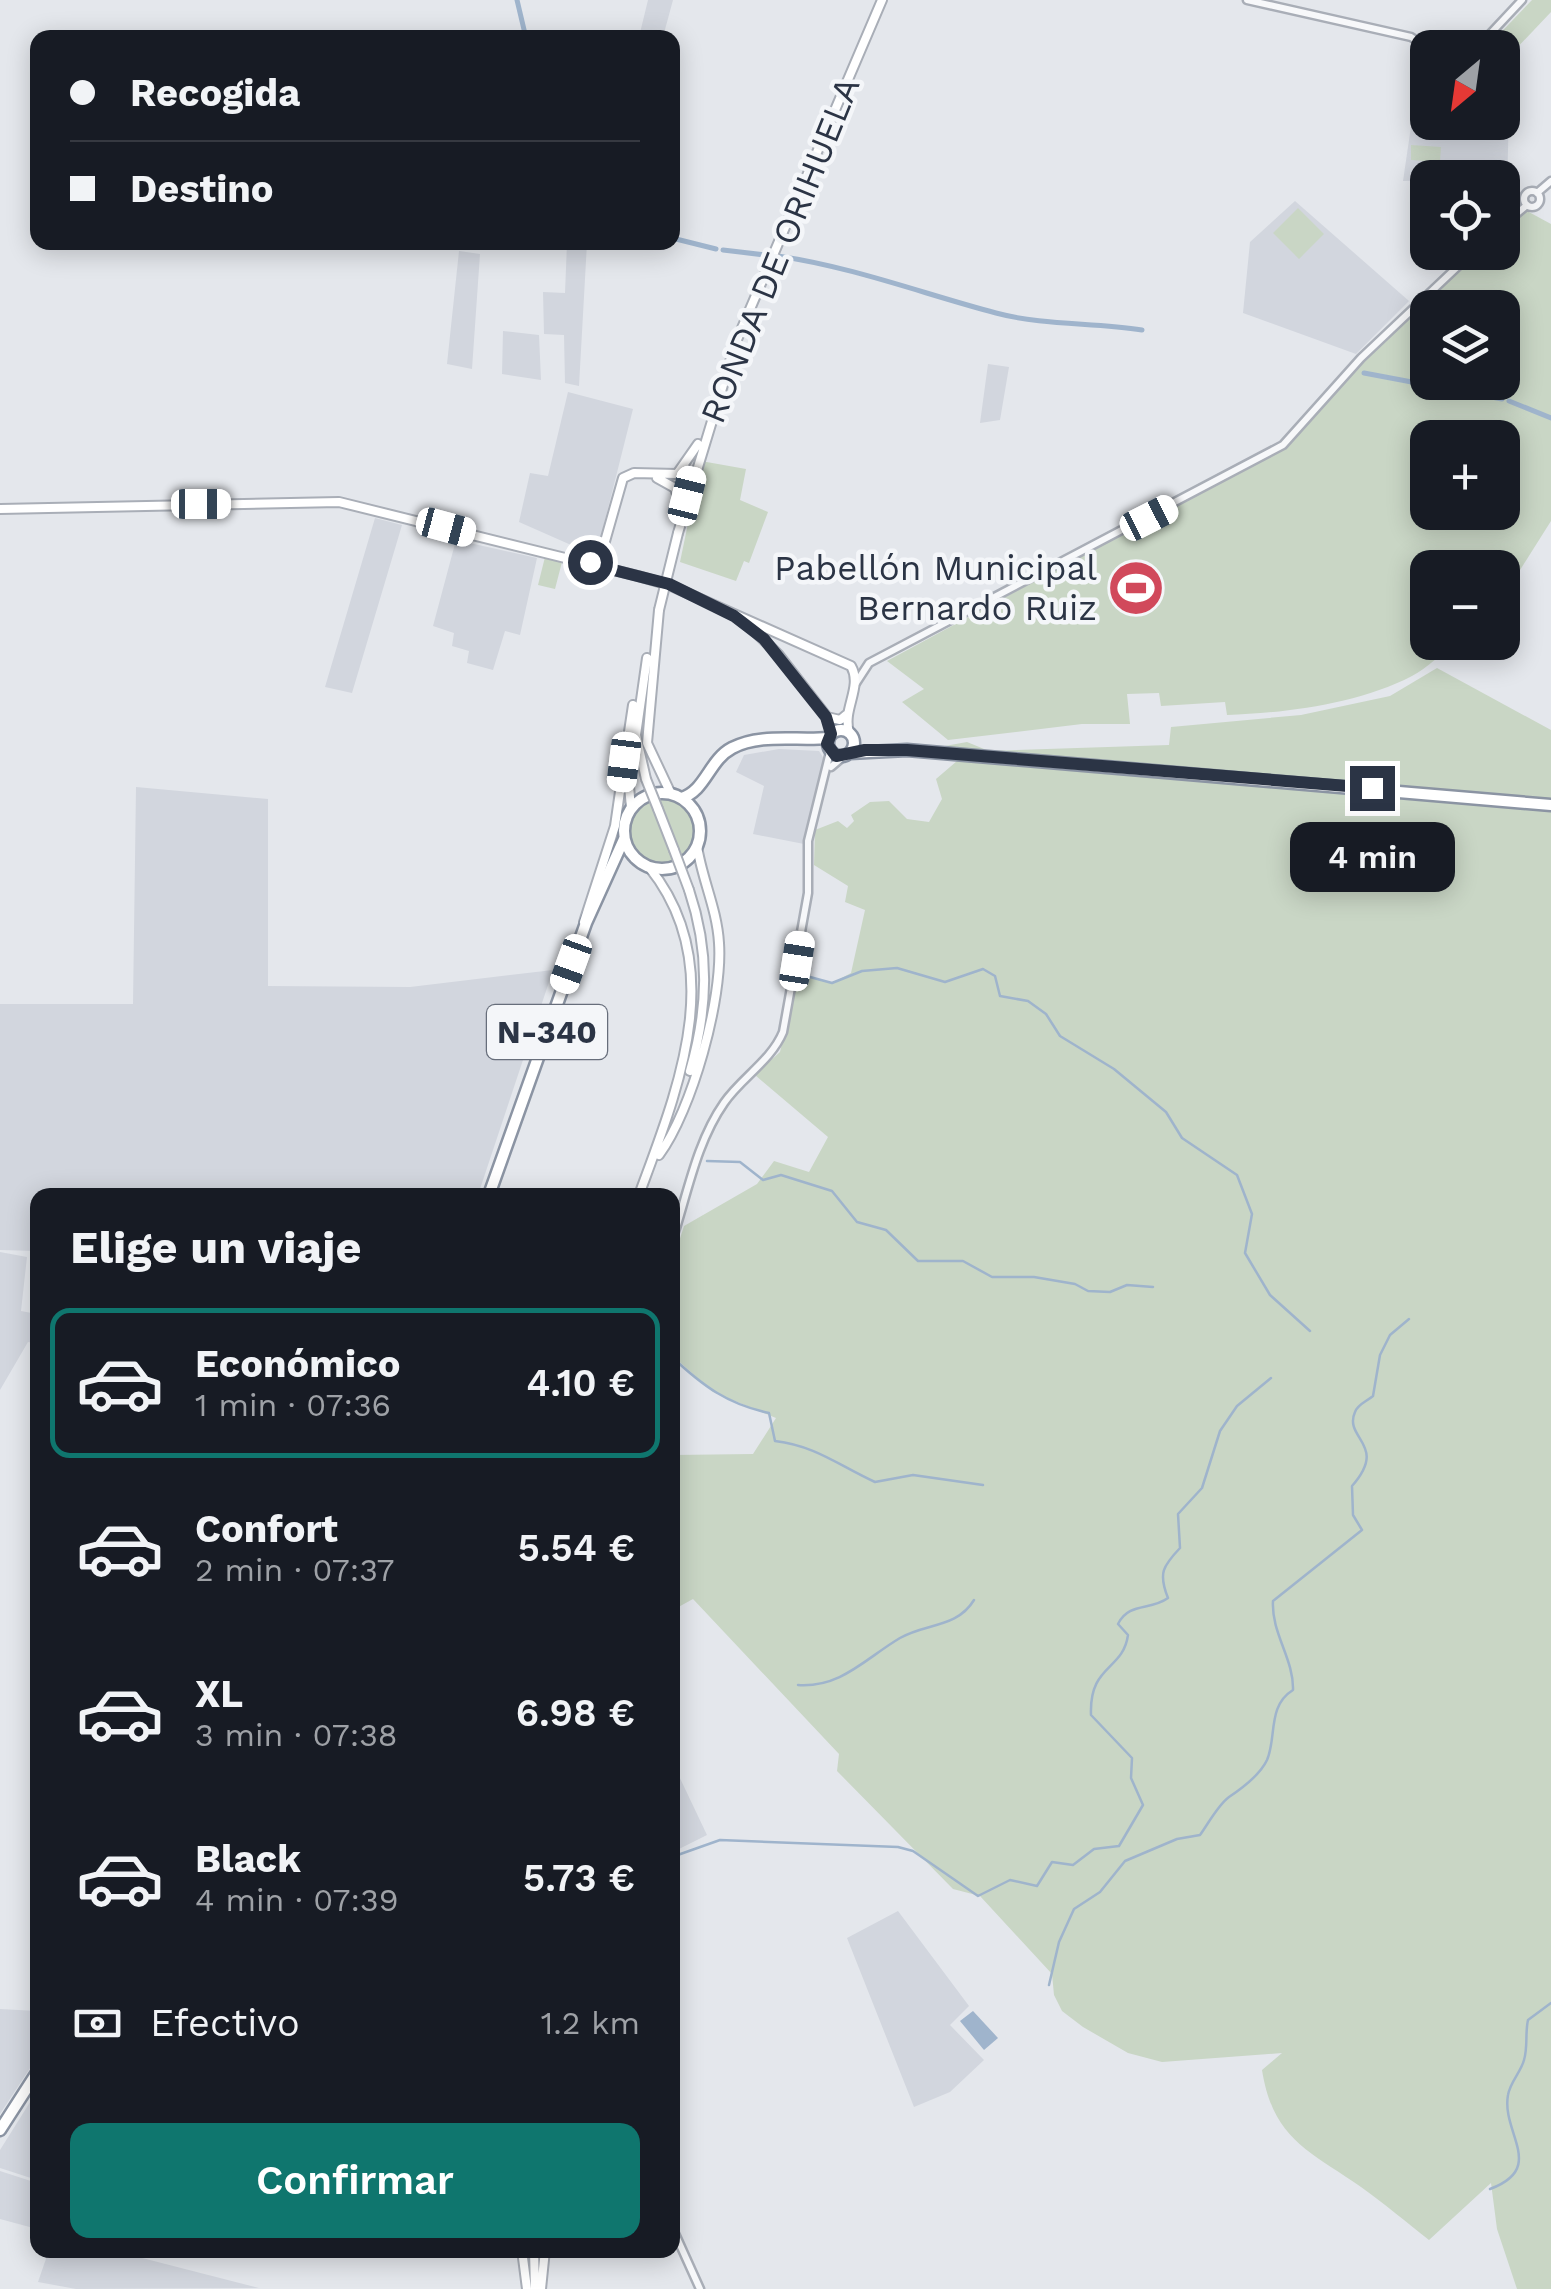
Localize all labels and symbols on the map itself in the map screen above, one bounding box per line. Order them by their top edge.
north arrow [1410,30,1520,140]
street label: RONDA DE ORIHUELA [691,71,869,429]
car [665,463,709,529]
car [171,489,231,519]
car [1115,491,1183,545]
car [413,505,479,549]
route start [568,540,613,585]
place label: Pabellón Municipal Bernardo Ruiz [774,547,1097,629]
sports icon: Pabellón Municipal Bernardo Ruiz [1106,558,1166,618]
car [605,730,643,794]
route end [1350,766,1395,811]
callout: 4 min [1290,823,1454,893]
car [777,929,817,993]
car [547,931,595,997]
road number: N-340 [487,1005,607,1059]

